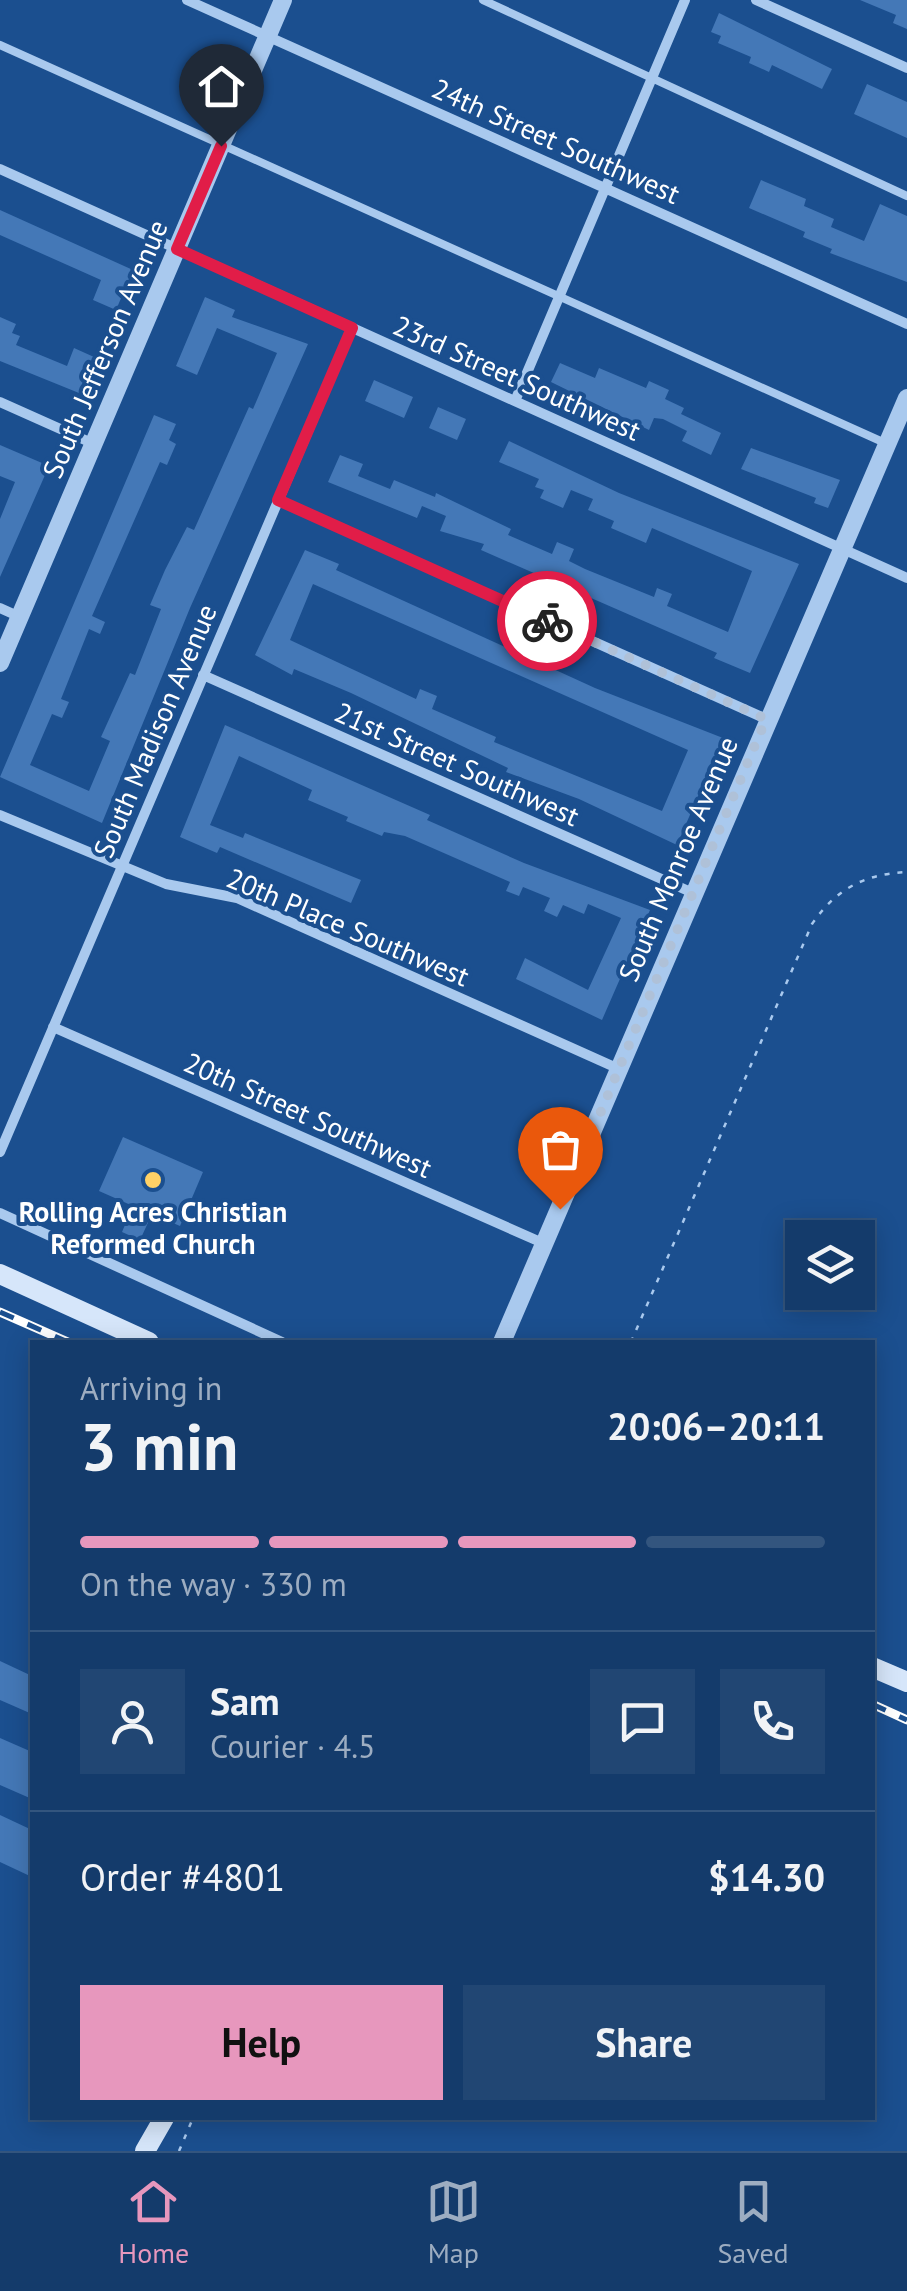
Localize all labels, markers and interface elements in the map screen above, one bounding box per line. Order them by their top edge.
pin [179,44,264,147]
icon: home [194,59,249,114]
street label: 24th Street Southwest [427,69,686,212]
street label: South Jefferson Avenue [33,214,176,484]
street label: 23rd Street Southwest [388,306,647,449]
courier [497,571,597,671]
icon: bike [520,594,575,649]
street label: South Madison Avenue [84,598,225,863]
street label: 21st Street Southwest [329,693,586,834]
street label: South Monroe Avenue [609,731,746,987]
street label: 20th Place Southwest [221,859,475,995]
street label: 20th Street Southwest [179,1043,438,1186]
pin [518,1107,603,1210]
icon: bag [533,1122,588,1177]
marker: Rolling Acres Christian Reformed Church [142,1169,164,1191]
place label: Rolling Acres Christian Reformed Church [19,1193,287,1262]
map controls [785,1220,875,1310]
button: layers [785,1220,875,1310]
text: Arriving in [80,1367,222,1409]
text: 20:06–20:11 [607,1401,825,1450]
text: 3 min [80,1404,239,1488]
text: On the way · 330 m [80,1563,347,1605]
button: person [80,1669,185,1774]
button: chat [590,1669,695,1774]
button: phone [720,1669,825,1774]
text: Sam [210,1676,280,1725]
text: Courier · 4.5 [210,1725,376,1767]
text: Order #4801 [80,1852,285,1901]
text: $14.30 [708,1852,825,1901]
button: Help [80,1985,443,2100]
button: Share [463,1985,825,2100]
tab: Home [118,2174,189,2271]
tab: Map [426,2174,481,2271]
tab: Saved [717,2174,789,2271]

